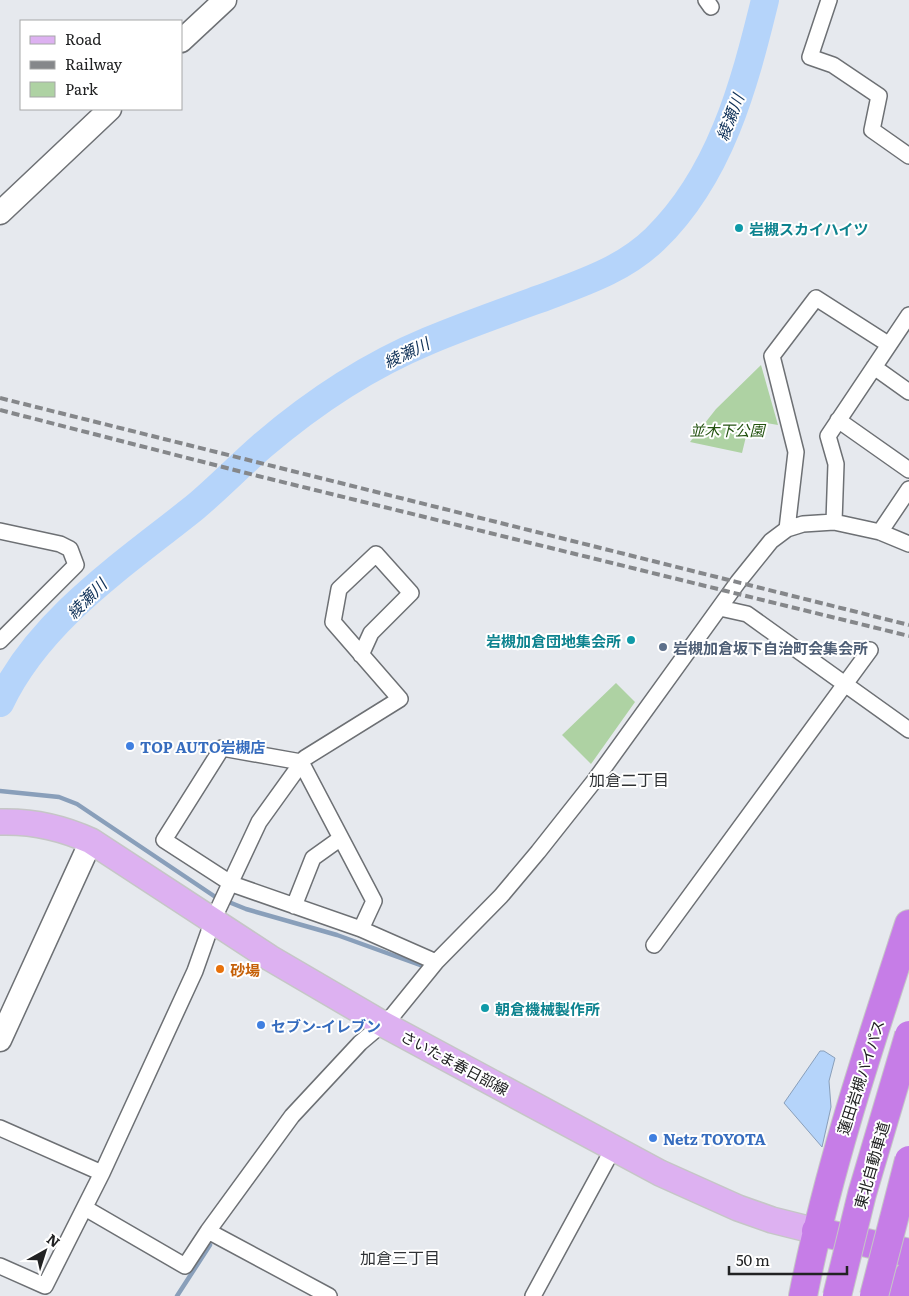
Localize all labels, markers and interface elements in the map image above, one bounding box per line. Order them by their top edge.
legend [20,20,182,110]
text: Road [65,27,101,50]
text: Railway [65,52,123,75]
text: Park [65,77,99,100]
water label: 綾瀬川 [709,88,750,144]
place label: 岩槻スカイハイツ [749,217,868,240]
marker: 岩槻スカイハイツ [733,222,745,234]
water label: 綾瀬川 [379,330,435,373]
park label: 並木下公園 [689,418,766,441]
water label: 綾瀬川 [61,571,113,623]
place label: 岩槻加倉団地集会所 [486,629,621,652]
marker: 岩槻加倉団地集会所 [625,634,637,646]
place label: 岩槻加倉坂下自治町会集会所 [673,636,868,659]
marker: 岩槻加倉坂下自治町会集会所 [657,641,669,653]
place label: TOP AUTO岩槻店 [140,735,266,758]
marker: TOP AUTO岩槻店 [124,740,136,752]
district label: 加倉二丁目 [589,767,669,791]
place label: 砂場 [230,958,260,981]
marker: 砂場 [214,963,226,975]
place label: 朝倉機械製作所 [495,997,600,1020]
marker: 朝倉機械製作所 [479,1002,491,1014]
place label: セブン-イレブン [271,1014,381,1037]
street label: 蓮田岩槻バイパス [831,1017,889,1137]
marker: セブン-イレブン [255,1019,267,1031]
street label: さいたま春日部線 [397,1024,513,1100]
street label: 東北自動車道 [848,1119,894,1211]
place label: Netz TOYOTA [663,1127,766,1150]
marker: Netz TOYOTA [647,1132,659,1144]
north arrow [20,1226,70,1276]
text: N [43,1229,65,1252]
scale bar [729,1244,846,1276]
district label: 加倉三丁目 [360,1245,440,1269]
text: 50 m [736,1248,770,1271]

